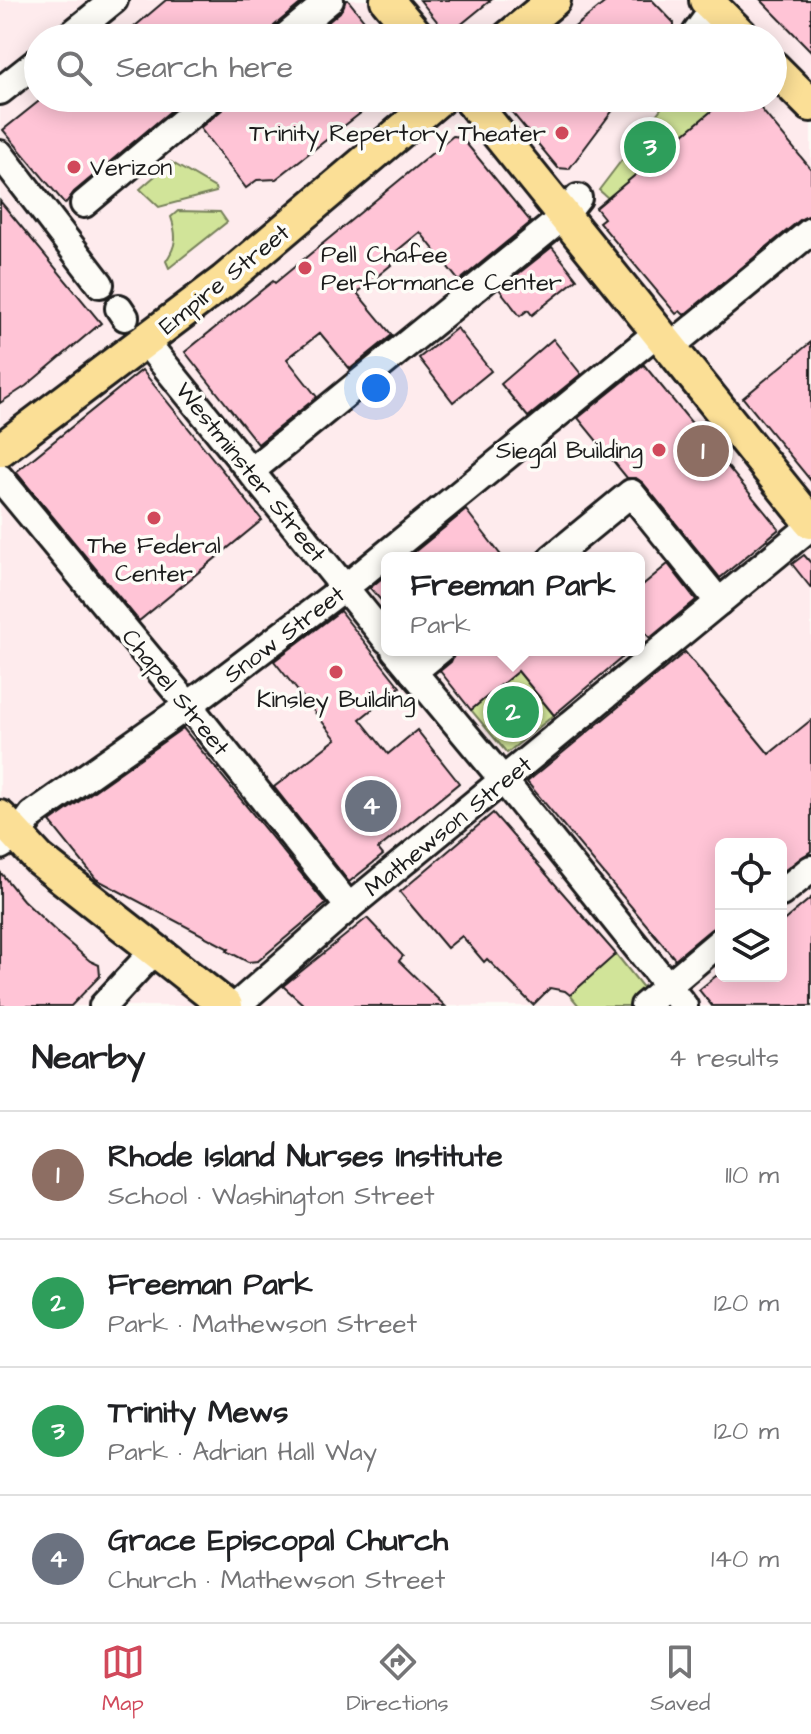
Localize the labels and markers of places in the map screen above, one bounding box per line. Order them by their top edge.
place label: Trinity Repertory Theater [249,117,546,152]
pin: 3 [624,117,676,177]
marker: Trinity Repertory Theater [553,124,571,142]
place label: Verizon [90,151,172,185]
marker: Verizon [65,158,83,176]
place label: Pell Chafee Performance Center [321,238,562,300]
marker: Pell Chafee Performance Center [296,259,314,277]
pin: 1 [677,421,729,481]
place label: Siegal Building [496,434,643,469]
marker: Siegal Building [650,441,668,459]
marker: The Federal Center [145,509,163,527]
place label: The Federal Center [87,529,221,591]
marker: Kinsley Building [327,663,345,681]
pin: 2 [487,682,539,742]
place label: Kinsley Building [257,683,415,718]
pin: 4 [345,776,397,836]

